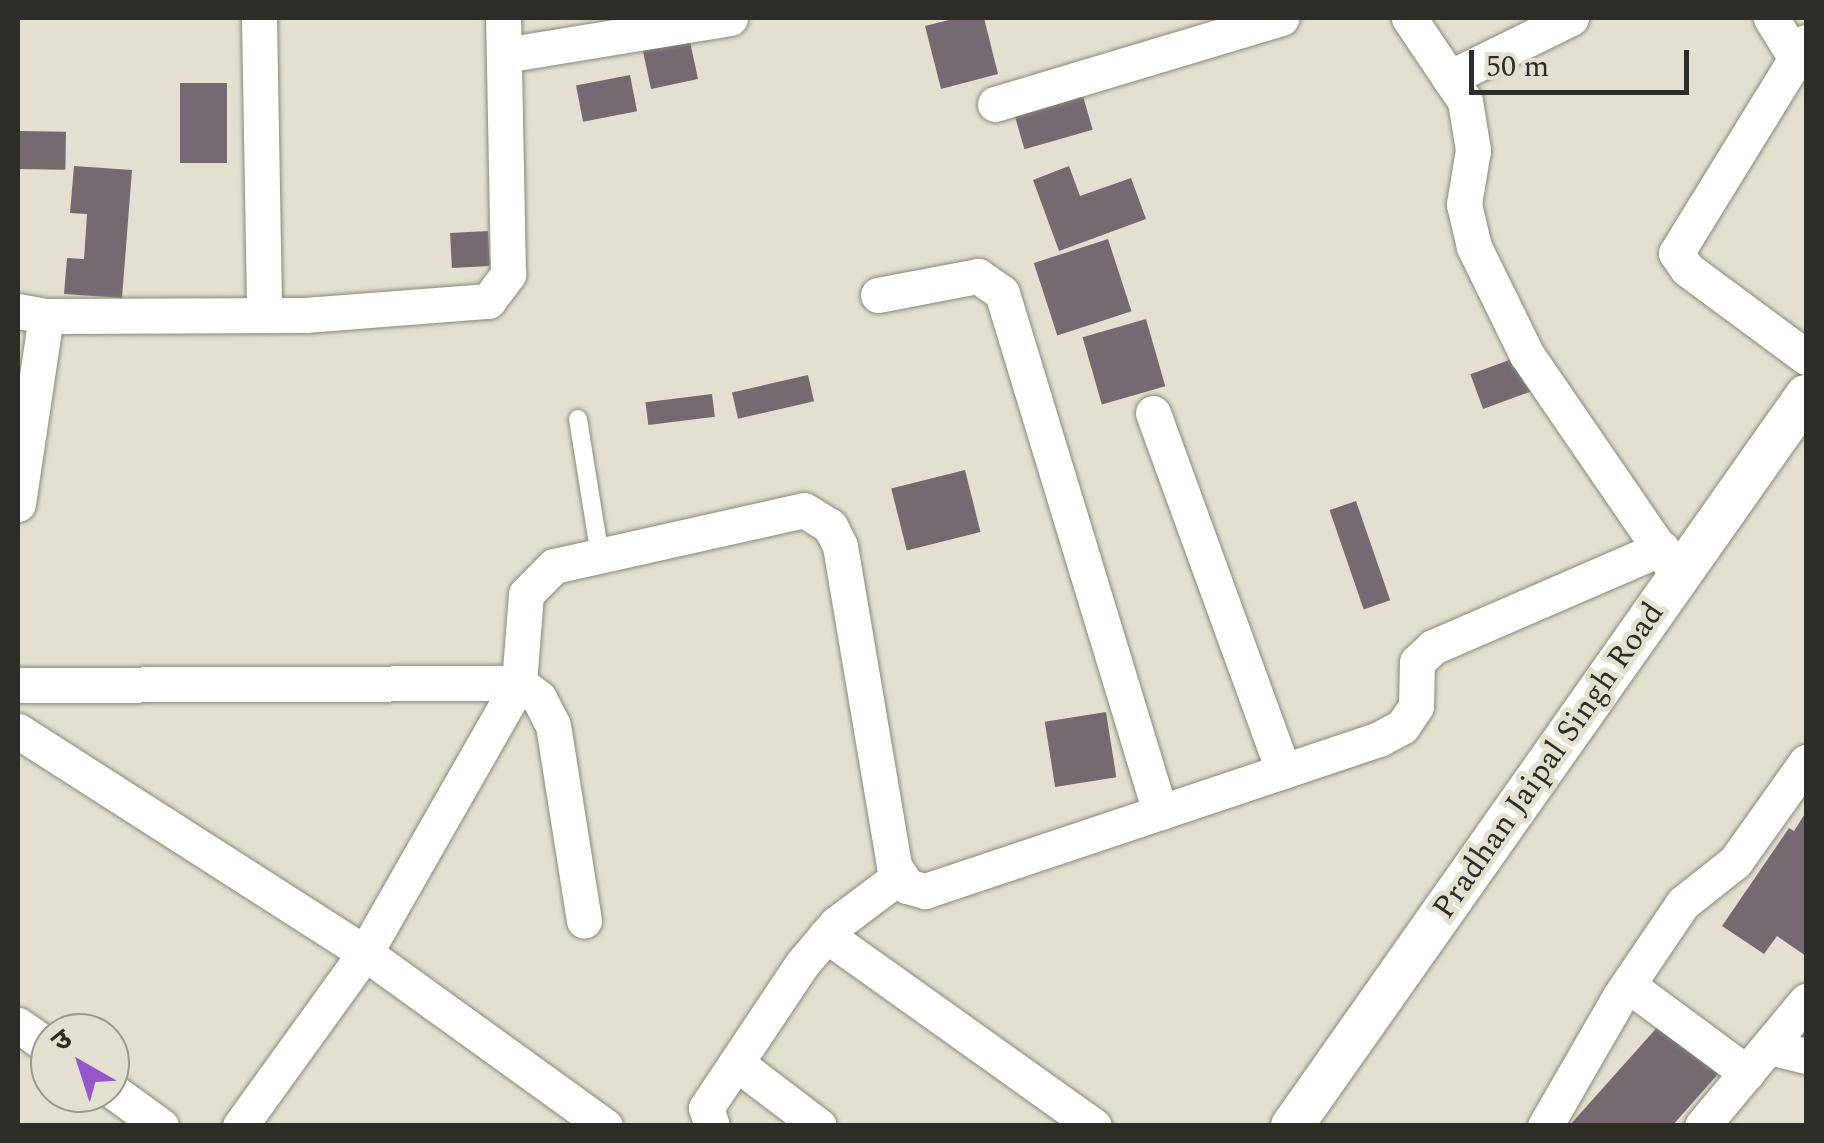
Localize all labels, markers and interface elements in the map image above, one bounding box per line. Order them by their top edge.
scale bar [1474,30,1694,92]
text: 50 m [1486,44,1549,90]
street label: Pradhan Jaipal Singh Road [1425,596,1673,926]
north arrow [30,1013,130,1113]
text: उ [42,1019,82,1063]

